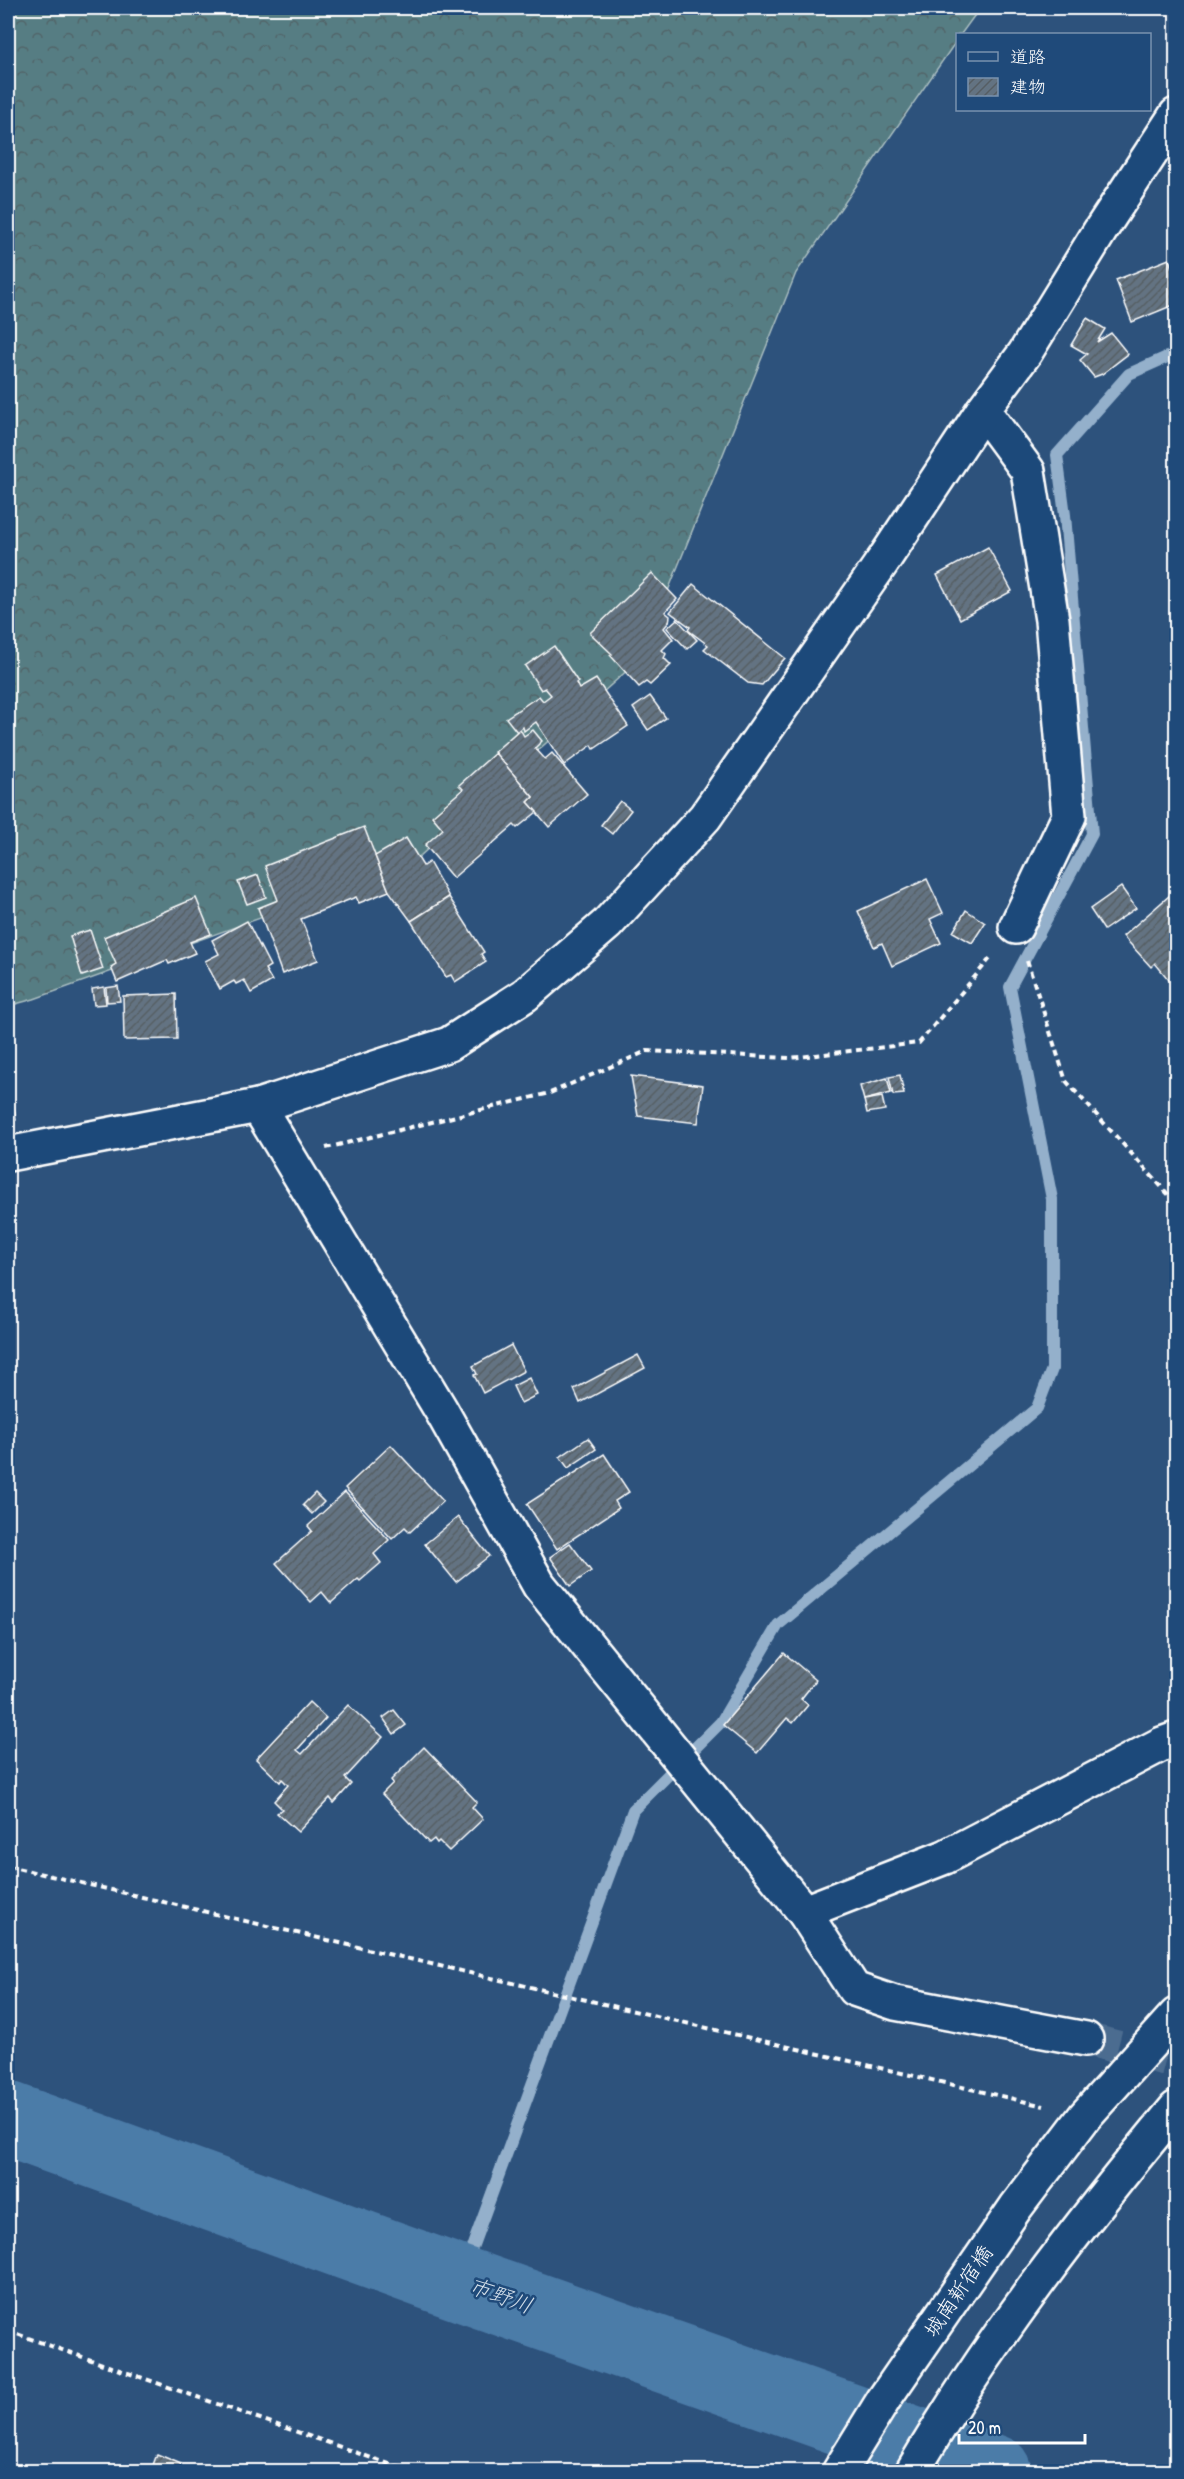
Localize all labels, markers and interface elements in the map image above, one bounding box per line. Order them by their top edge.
legend [956,33,1151,111]
text: 道路 [1010,44,1046,69]
text: 建物 [1010,74,1046,99]
street label: 城南新宿橋 [917,2239,999,2343]
water label: 市野川 [465,2270,537,2320]
scale bar [959,2407,1085,2445]
text: 20 m [968,2415,1001,2440]

